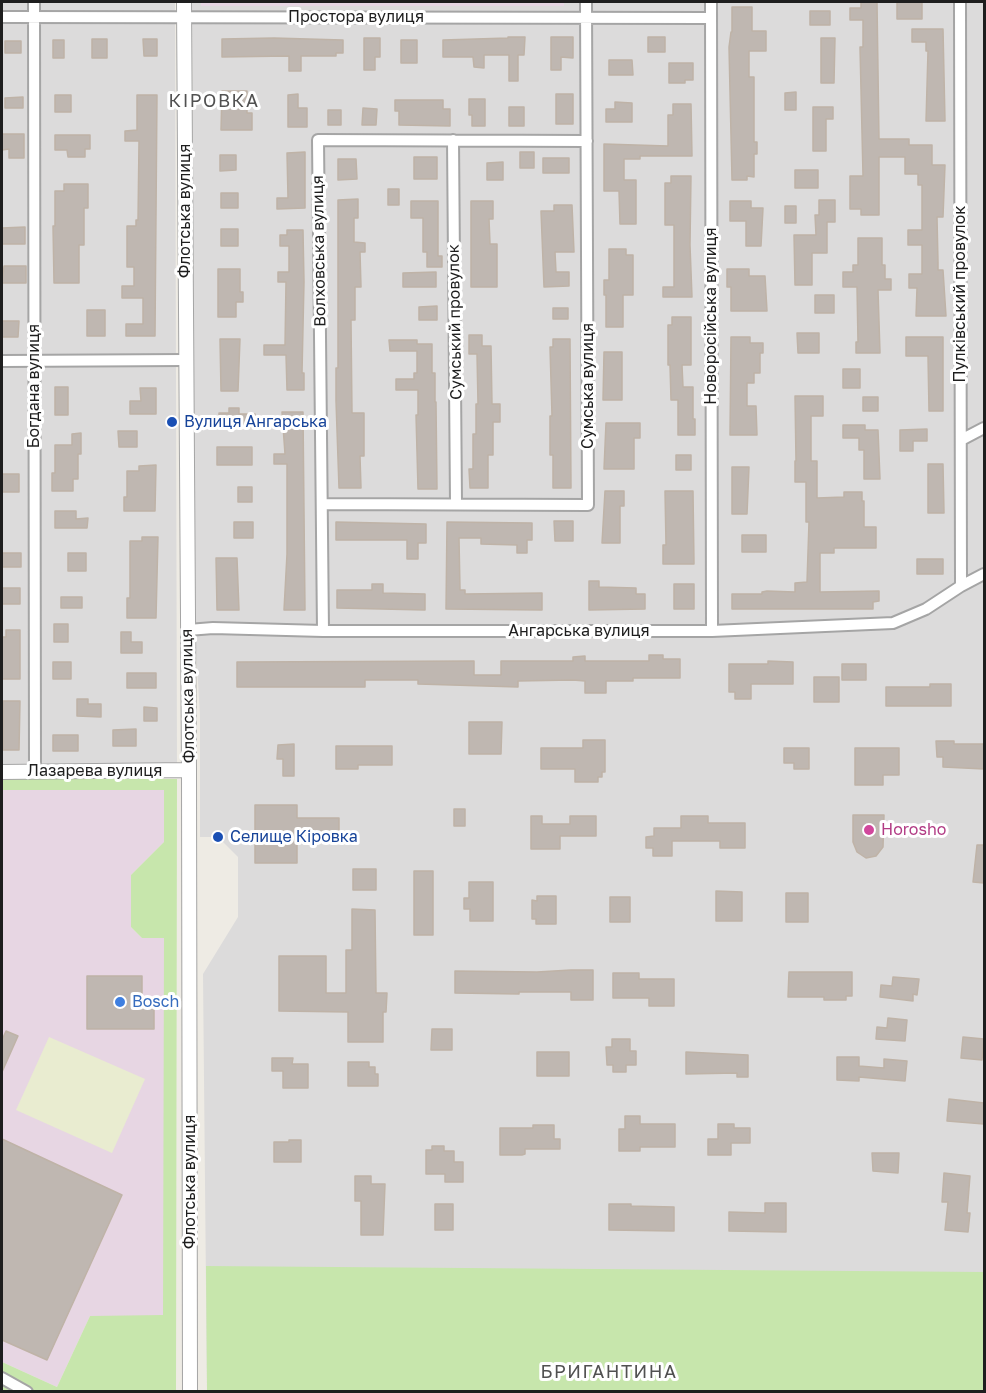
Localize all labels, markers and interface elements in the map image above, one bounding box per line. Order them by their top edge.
street label: Простора вулиця [288,7,424,27]
district label: КІРОВКА [169,90,259,112]
street label: Флотська вулиця [175,144,195,278]
street label: Волховська вулиця [308,175,330,327]
street label: Пулківський провулок [950,206,970,382]
street label: Новоросійська вулиця [701,227,721,405]
street label: Сумський провулок [444,244,466,400]
street label: Сумська вулиця [578,323,598,449]
street label: Богдана вулиця [24,324,44,448]
place label: Вулиця Ангарська [184,412,327,432]
marker: Вулиця Ангарська [165,415,179,429]
street label: Ангарська вулиця [508,621,650,641]
street label: Флотська вулиця [177,629,199,763]
street label: Лазарева вулиця [28,761,162,781]
place label: Horosho [881,820,946,840]
marker: Horosho [862,823,876,837]
place label: Селище Кіровка [230,827,358,847]
marker: Селище Кіровка [211,830,225,844]
place label: Bosch [132,992,179,1012]
marker: Bosch [113,995,127,1009]
street label: Флотська вулиця [180,1115,200,1249]
district label: БРИГАНТИНА [540,1361,678,1383]

